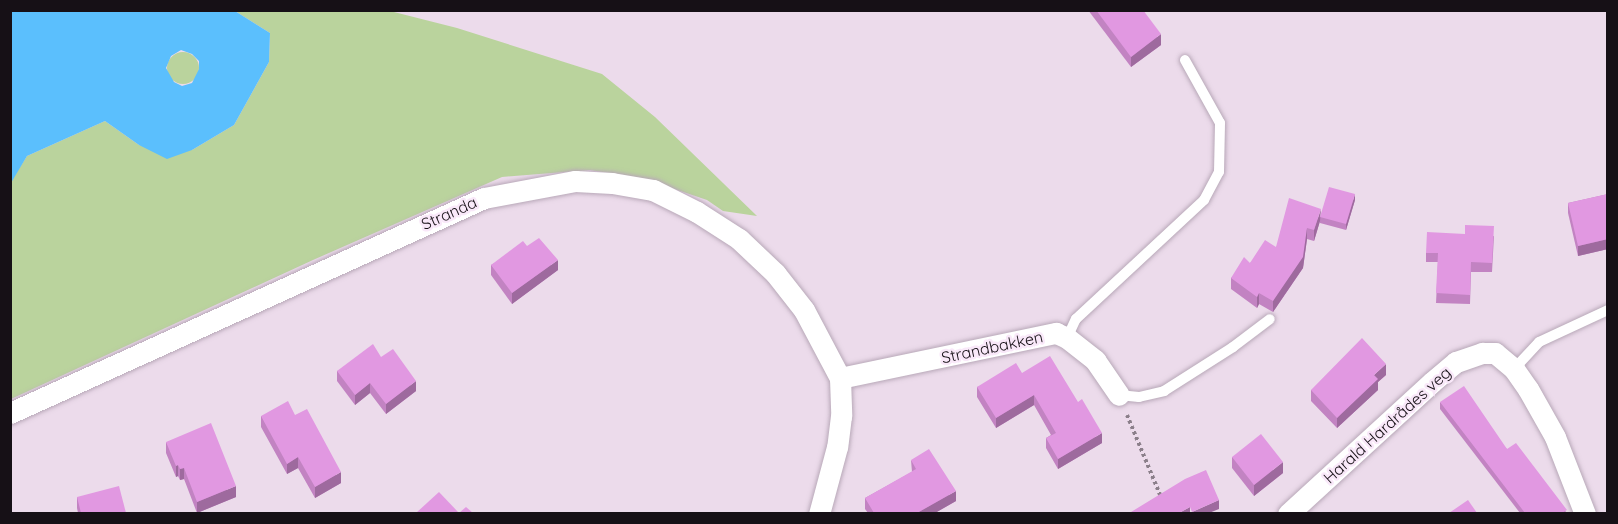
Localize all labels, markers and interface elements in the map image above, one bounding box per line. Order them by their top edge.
street label: Stranda [418,192,480,234]
street label: Strandbakken [939,327,1045,367]
street label: Harald Hardrådes veg [1319,363,1455,487]

